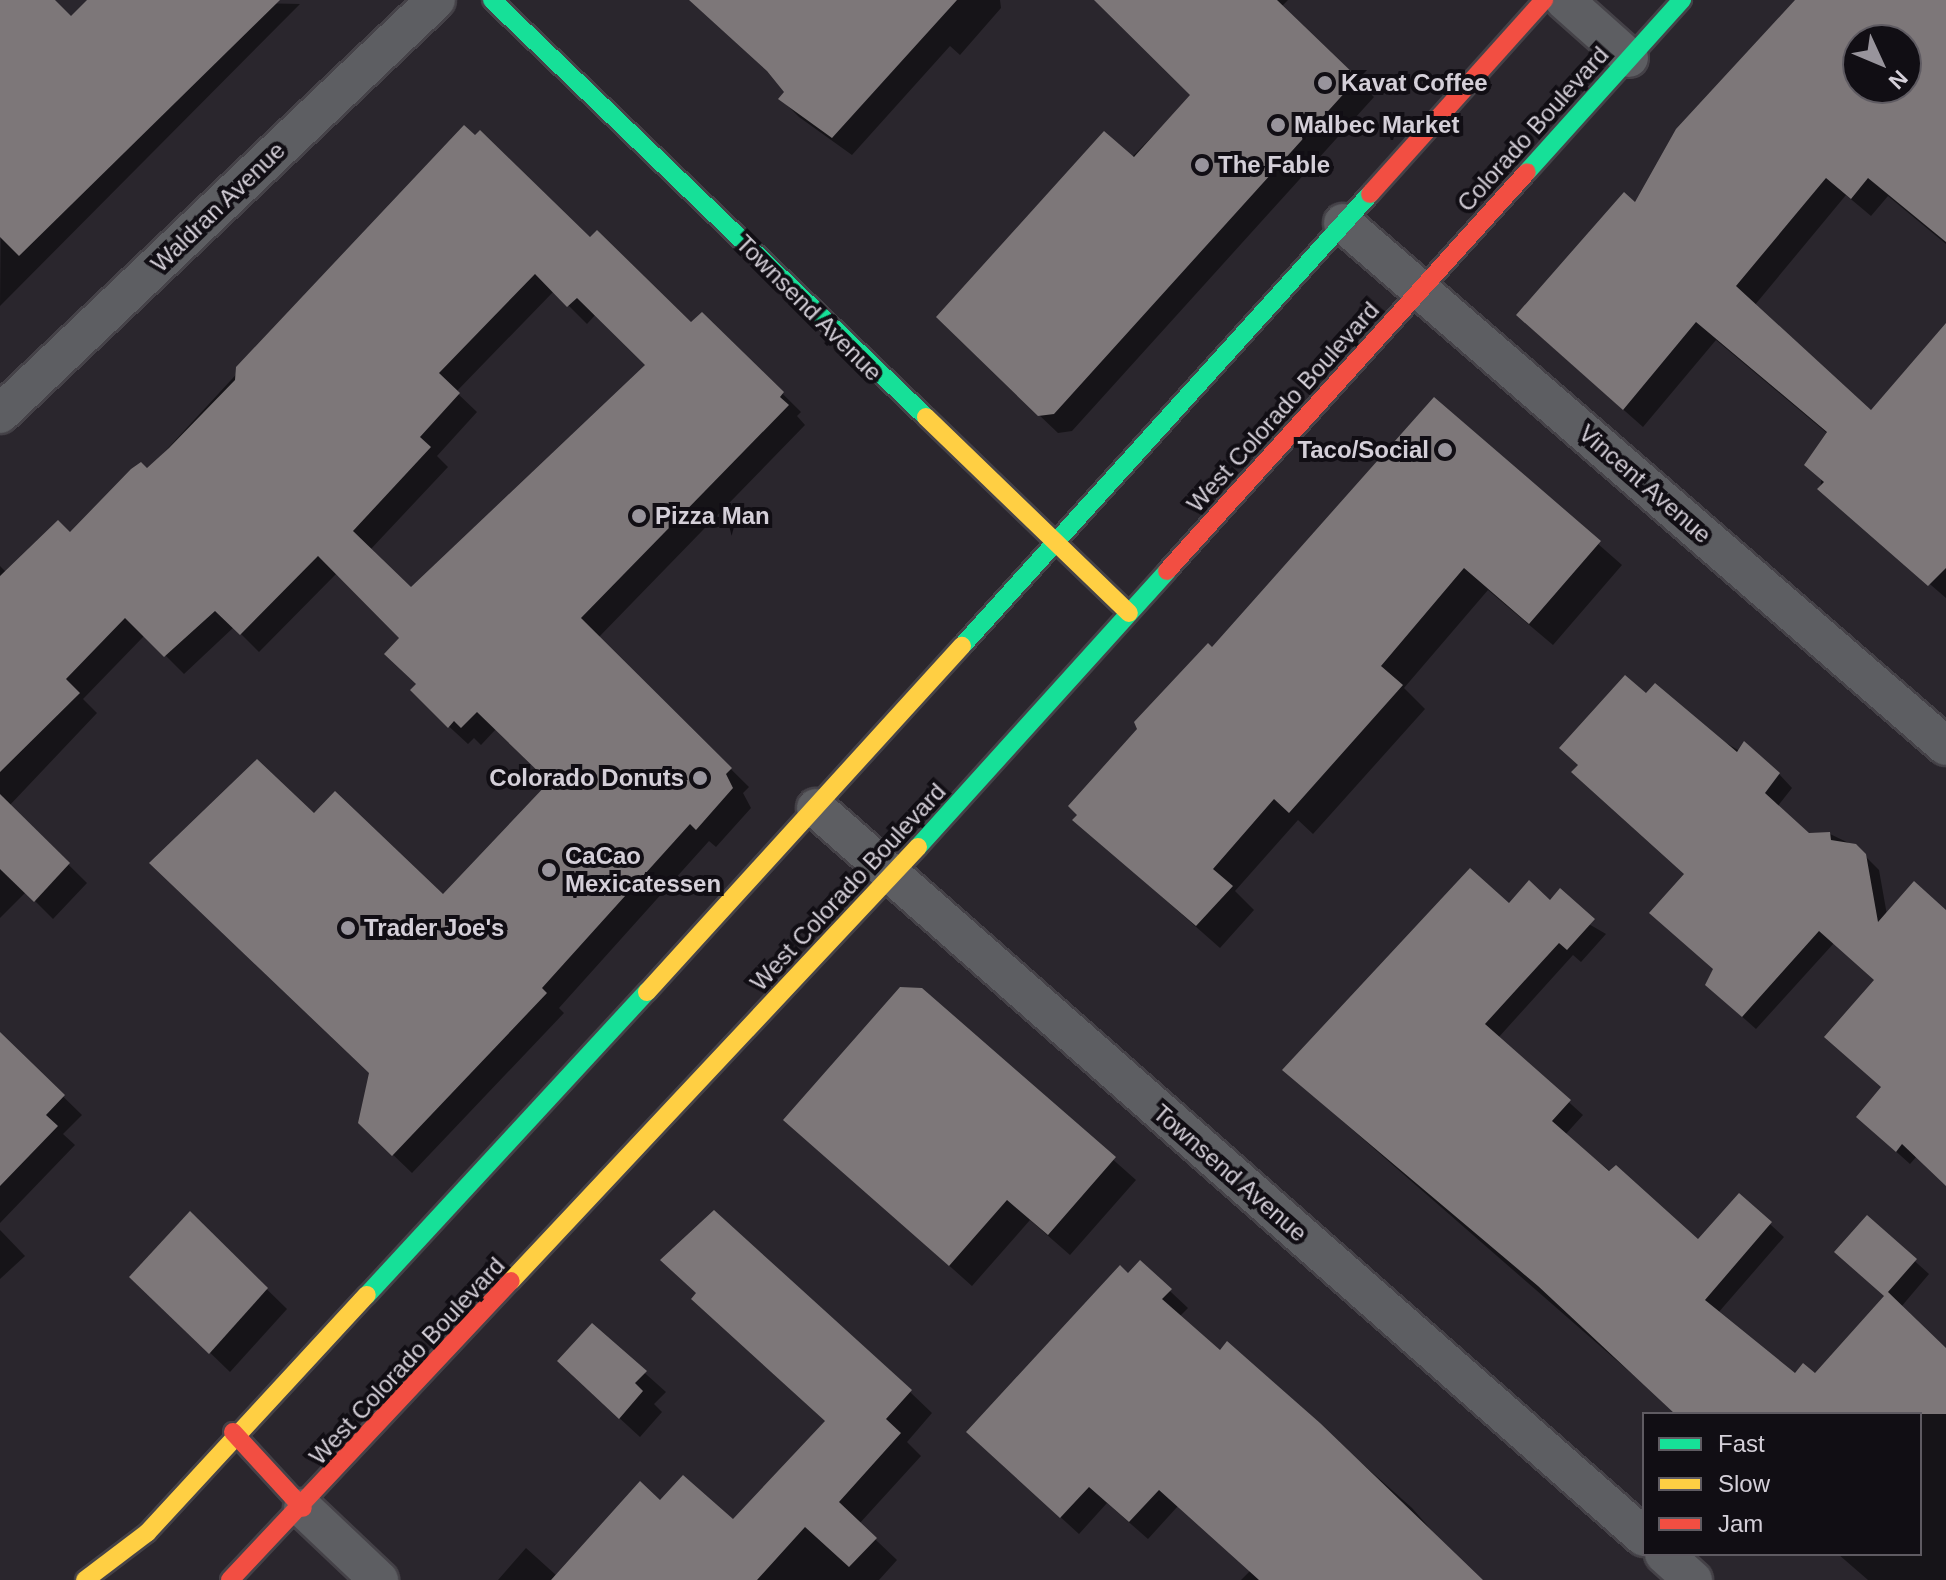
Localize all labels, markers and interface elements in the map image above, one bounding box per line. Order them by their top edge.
north arrow [1842,24,1922,104]
street label: Colorado Boulevard [1451,41,1615,217]
text: N [1884,65,1913,94]
place label: Kavat Coffee [1341,69,1488,97]
marker: Kavat Coffee [1316,74,1334,92]
place label: Malbec Market [1294,111,1459,139]
marker: Malbec Market [1269,116,1287,134]
street label: Waldran Avenue [145,135,291,279]
place label: The Fable [1218,151,1330,179]
marker: The Fable [1193,156,1211,174]
street label: Townsend Avenue [730,229,888,387]
street label: West Colorado Boulevard [1181,296,1385,518]
street label: Vincent Avenue [1572,418,1718,550]
place label: Taco/Social [1297,436,1429,464]
marker: Taco/Social [1436,441,1454,459]
place label: Pizza Man [655,502,770,530]
marker: Pizza Man [630,507,648,525]
place label: Colorado Donuts [489,764,684,792]
marker: Colorado Donuts [691,769,709,787]
street label: West Colorado Boulevard [744,777,952,997]
place label: CaCao Mexicatessen [565,842,721,898]
marker: CaCao Mexicatessen [540,861,558,879]
place label: Trader Joe's [364,914,504,942]
marker: Trader Joe's [339,919,357,937]
street label: Townsend Avenue [1147,1098,1313,1248]
street label: West Colorado Boulevard [303,1251,511,1471]
legend [1642,1412,1922,1556]
text: Fast [1718,1430,1765,1457]
text: Slow [1718,1470,1770,1497]
text: Jam [1718,1510,1763,1537]

